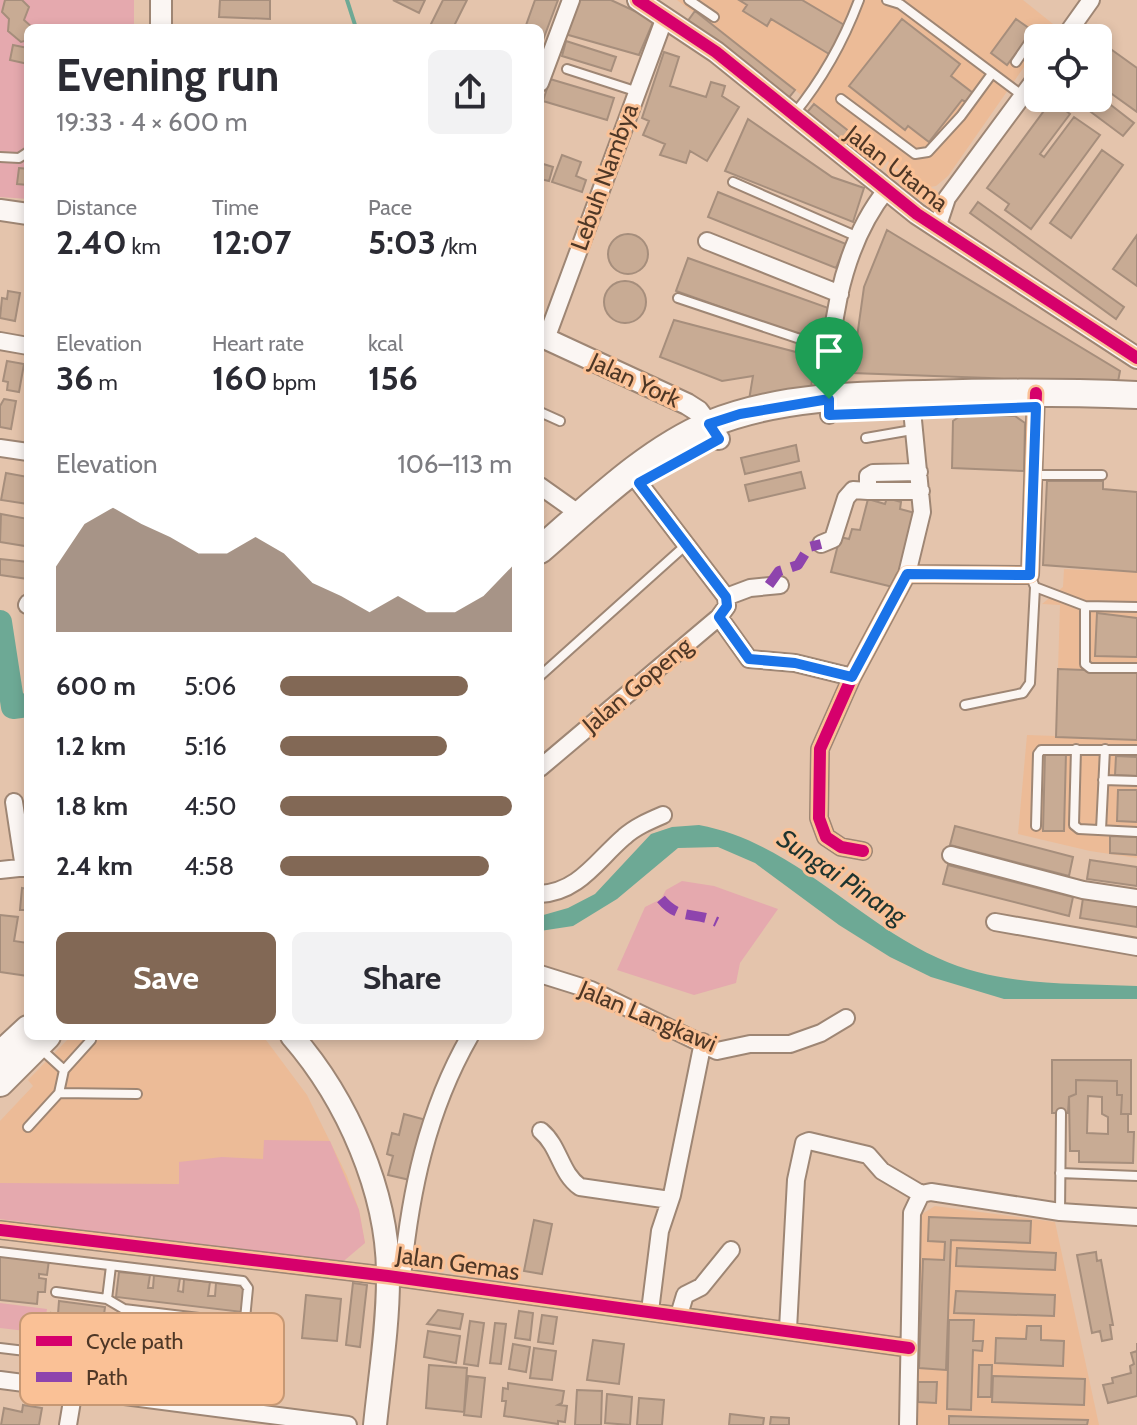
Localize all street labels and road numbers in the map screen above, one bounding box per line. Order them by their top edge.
street label: Lebuh Nambya [564,99,644,254]
street label: Jalan Utama [839,118,955,218]
street label: Jalan York [584,346,685,414]
street label: Jalan Gopeng [576,630,698,740]
street label: Jalan Langkawi [574,974,721,1058]
street label: Jalan Gemas [393,1240,522,1286]

